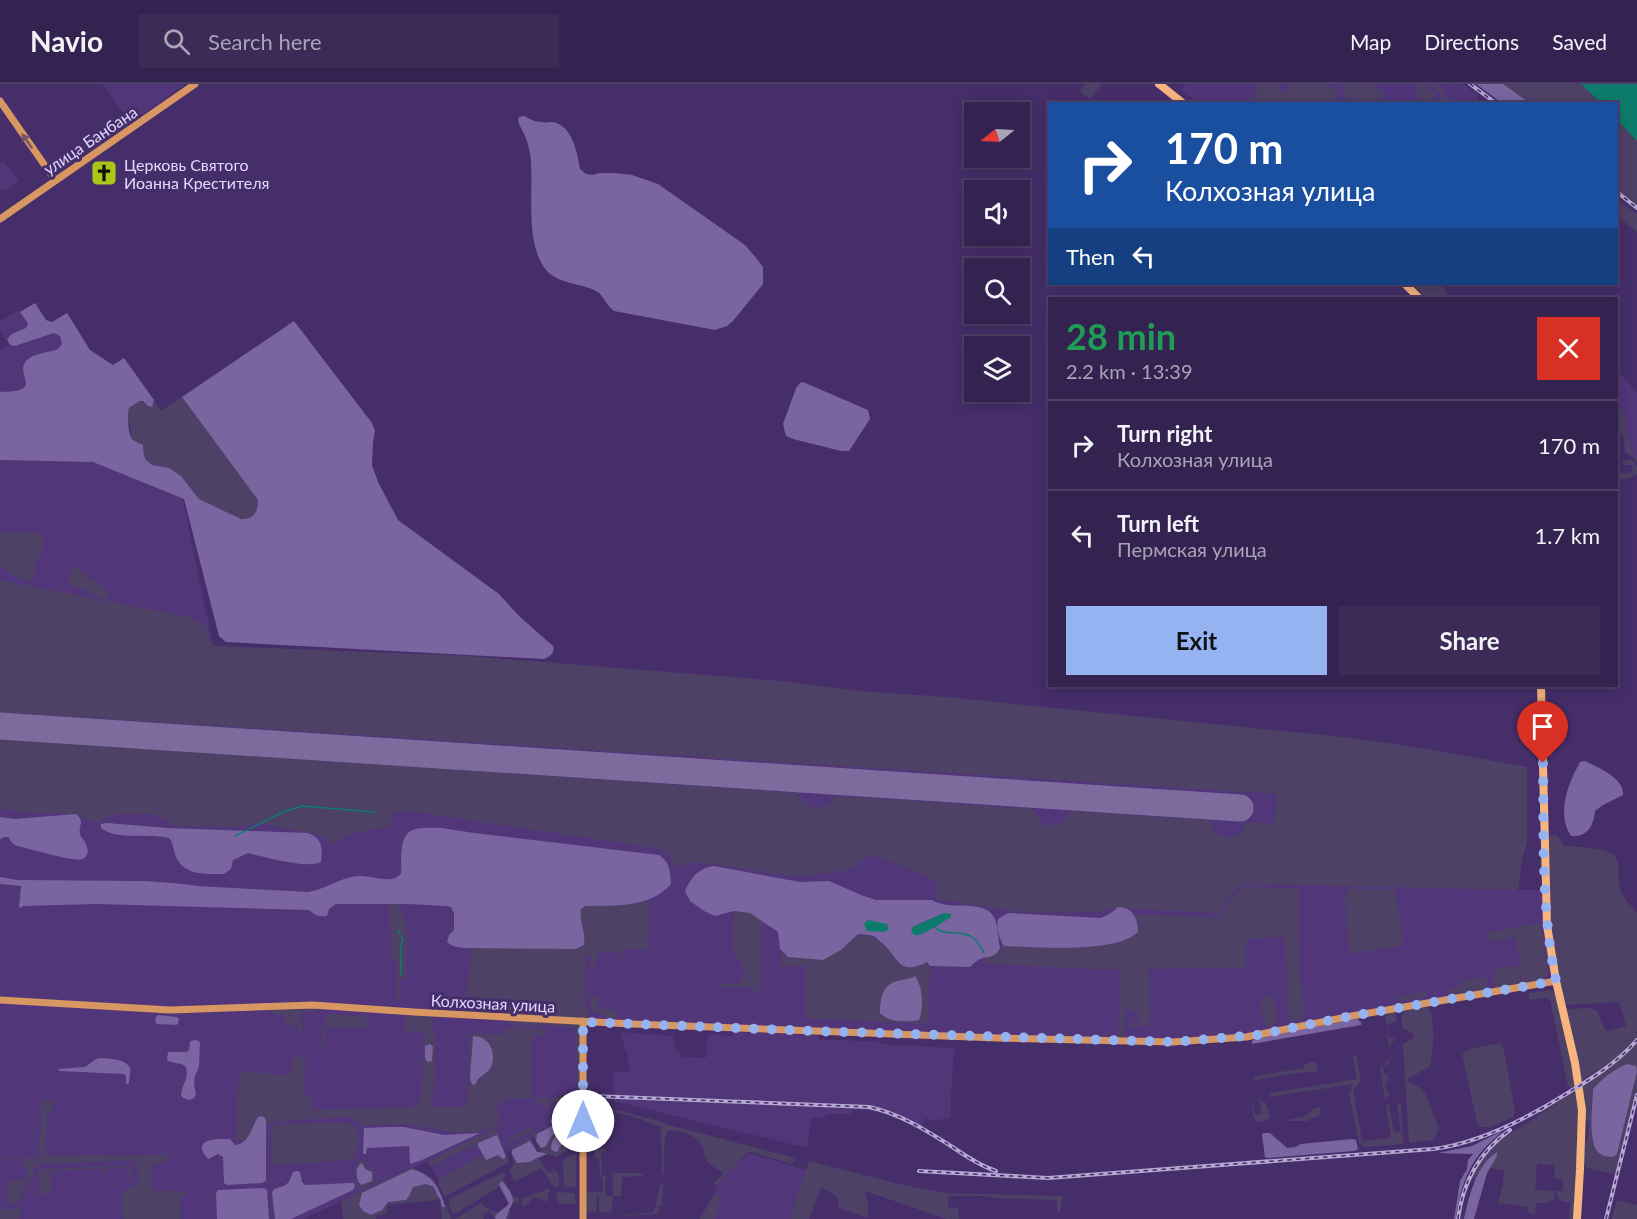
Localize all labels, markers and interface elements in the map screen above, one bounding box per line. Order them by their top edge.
search box [139,14,559,68]
text: Navio [30,24,103,58]
icon: search [160,25,193,58]
text: Search here [208,28,322,55]
text: Map [1350,29,1391,54]
text: Directions [1424,29,1519,54]
text: Saved [1552,29,1607,54]
street label: улица Банбана [40,102,140,178]
north arrow [964,102,1030,168]
map controls [964,102,1030,402]
text: 170 m [1165,123,1283,173]
icon: right [1066,126,1144,204]
one-way arrow [21,133,33,149]
place label: Церковь Святого Иоанна Крестителя [124,155,269,192]
church icon: Церковь Святого Иоанна Крестителя [89,158,119,188]
text: Колхозная улица [1165,174,1375,207]
button: sound [964,180,1030,246]
icon: left [1127,240,1160,273]
text: Then [1066,243,1115,270]
button: search [964,258,1030,324]
text: 28 min [1066,314,1176,358]
button: close [1537,317,1600,380]
button: layers [964,336,1030,402]
text: 2.2 km · 13:39 [1066,359,1193,383]
text: Turn right [1117,420,1212,447]
icon: right [1066,429,1099,462]
text: 170 m [1538,432,1600,459]
text: Колхозная улица [1117,447,1273,471]
text: Turn left [1117,510,1199,537]
icon: left [1066,519,1099,552]
text: 1.7 km [1534,522,1600,549]
text: Пермская улица [1117,537,1267,561]
button: Exit [1066,606,1327,675]
button: Share [1339,606,1600,675]
pin [1517,701,1568,763]
icon: arrive [1526,710,1559,743]
street label: Колхозная улица [430,990,556,1016]
position arrow [551,1089,615,1153]

